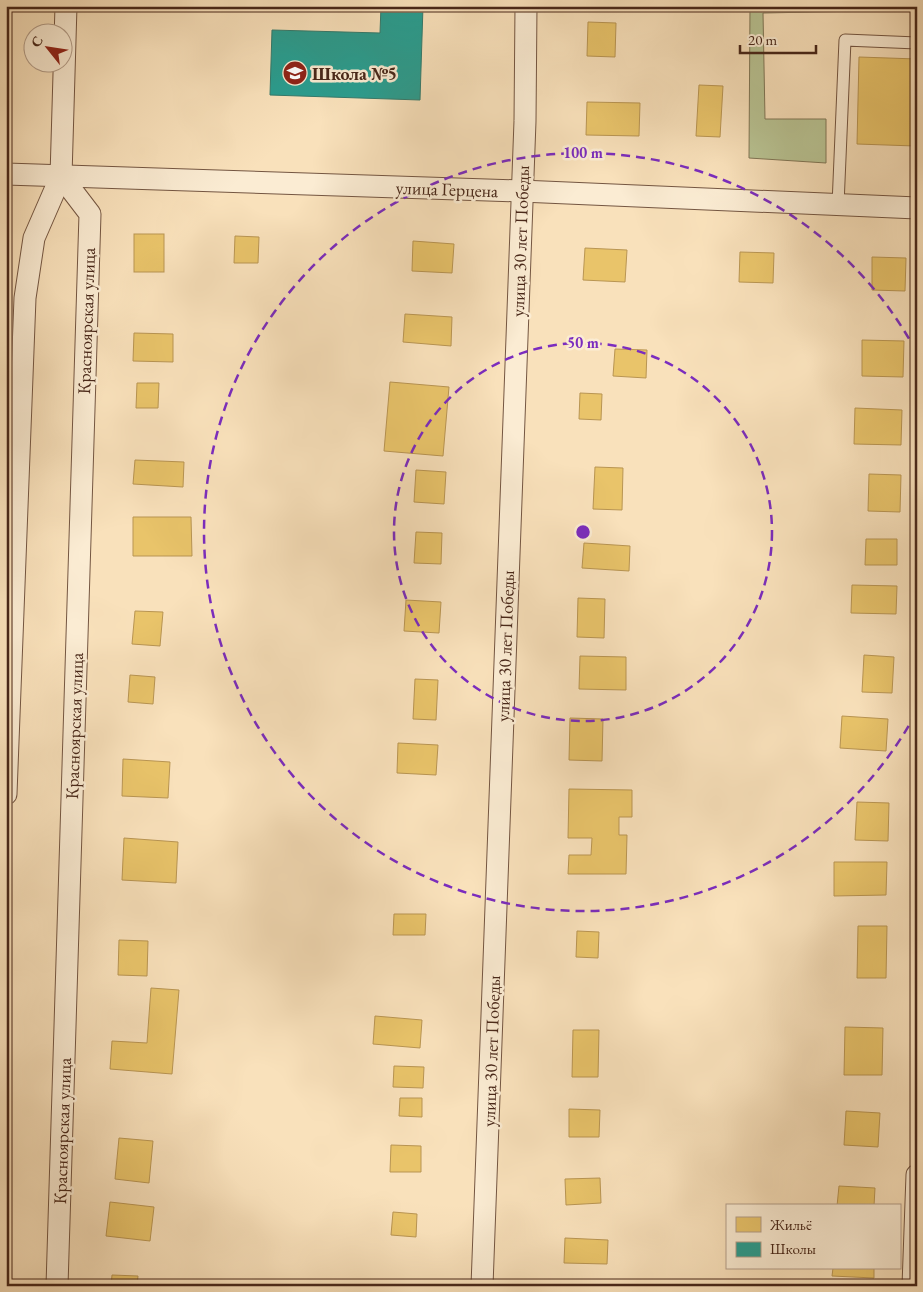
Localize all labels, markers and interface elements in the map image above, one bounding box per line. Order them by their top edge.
north arrow [22,22,72,72]
scale bar [740,22,817,54]
text: 20 m [748,30,777,49]
text: С [26,33,47,50]
school or university icon: Школа №5 [282,60,308,86]
place label: Школа №5 [312,62,397,85]
text: 100 m [563,143,603,162]
street label: улица 30 лет Победы [506,165,534,317]
street label: улица Герцена [395,176,499,202]
street label: Красноярская улица [72,246,100,395]
text: 50 m [567,333,599,352]
centre of rings [574,523,592,541]
street label: улица 30 лет Победы [491,570,519,722]
street label: Красноярская улица [60,651,88,800]
street label: улица 30 лет Победы [477,975,505,1127]
street label: Красноярская улица [48,1056,76,1205]
legend [726,1204,900,1270]
text: Жильё [769,1215,812,1234]
text: Школы [770,1239,816,1258]

